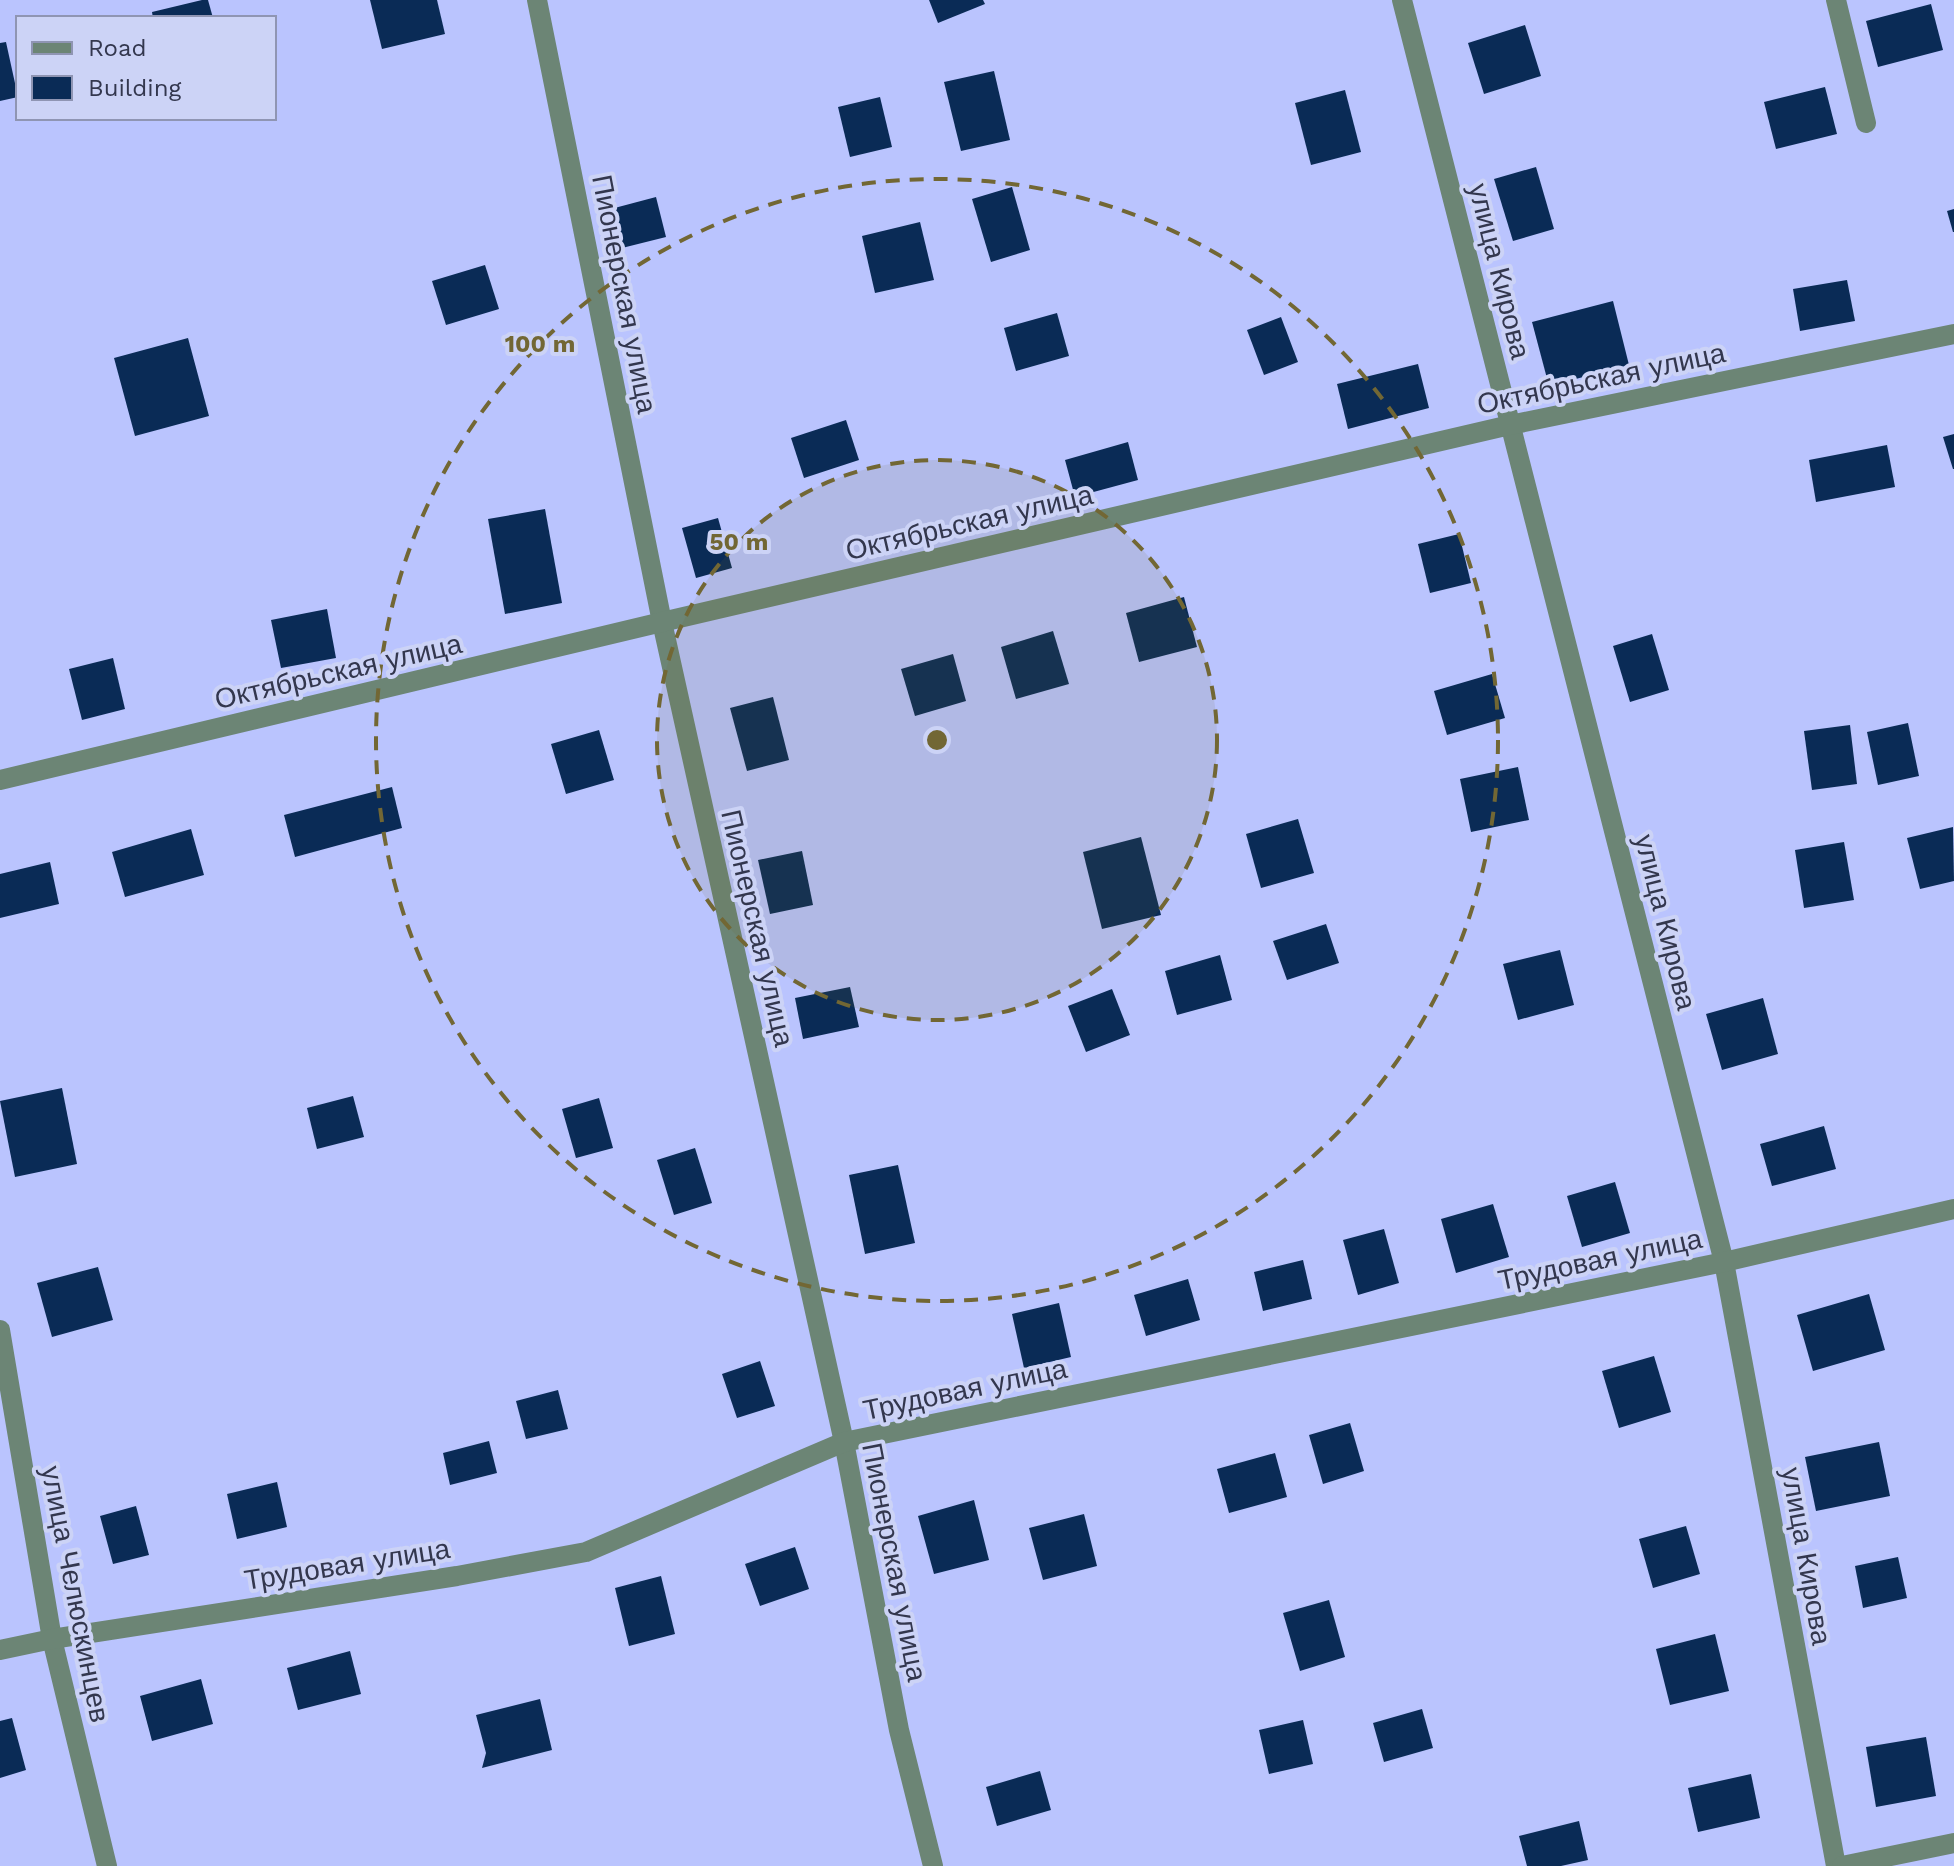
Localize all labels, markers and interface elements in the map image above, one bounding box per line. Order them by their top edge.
legend [16,16,276,120]
text: Road [88,34,147,62]
text: Building [88,74,181,102]
street label: Пионерская улица [585,172,664,416]
street label: улица Кирова [1462,180,1537,363]
text: 100 m [505,330,575,358]
street label: Октябрьская улица [1474,336,1729,421]
street label: Октябрьская улица [842,478,1096,567]
text: 50 m [710,528,768,556]
street label: Октябрьская улица [211,627,465,716]
centre of rings [923,726,951,754]
street label: Пионерская улица [714,806,801,1050]
street label: улица Кирова [1628,831,1703,1014]
street label: Трудовая улица [1495,1222,1705,1297]
street label: Трудовая улица [860,1352,1070,1427]
street label: Пионерская улица [855,1440,934,1684]
street label: улица Челюскинцев [34,1463,117,1725]
street label: улица Кирова [1775,1465,1838,1648]
street label: Трудовая улица [242,1532,453,1597]

